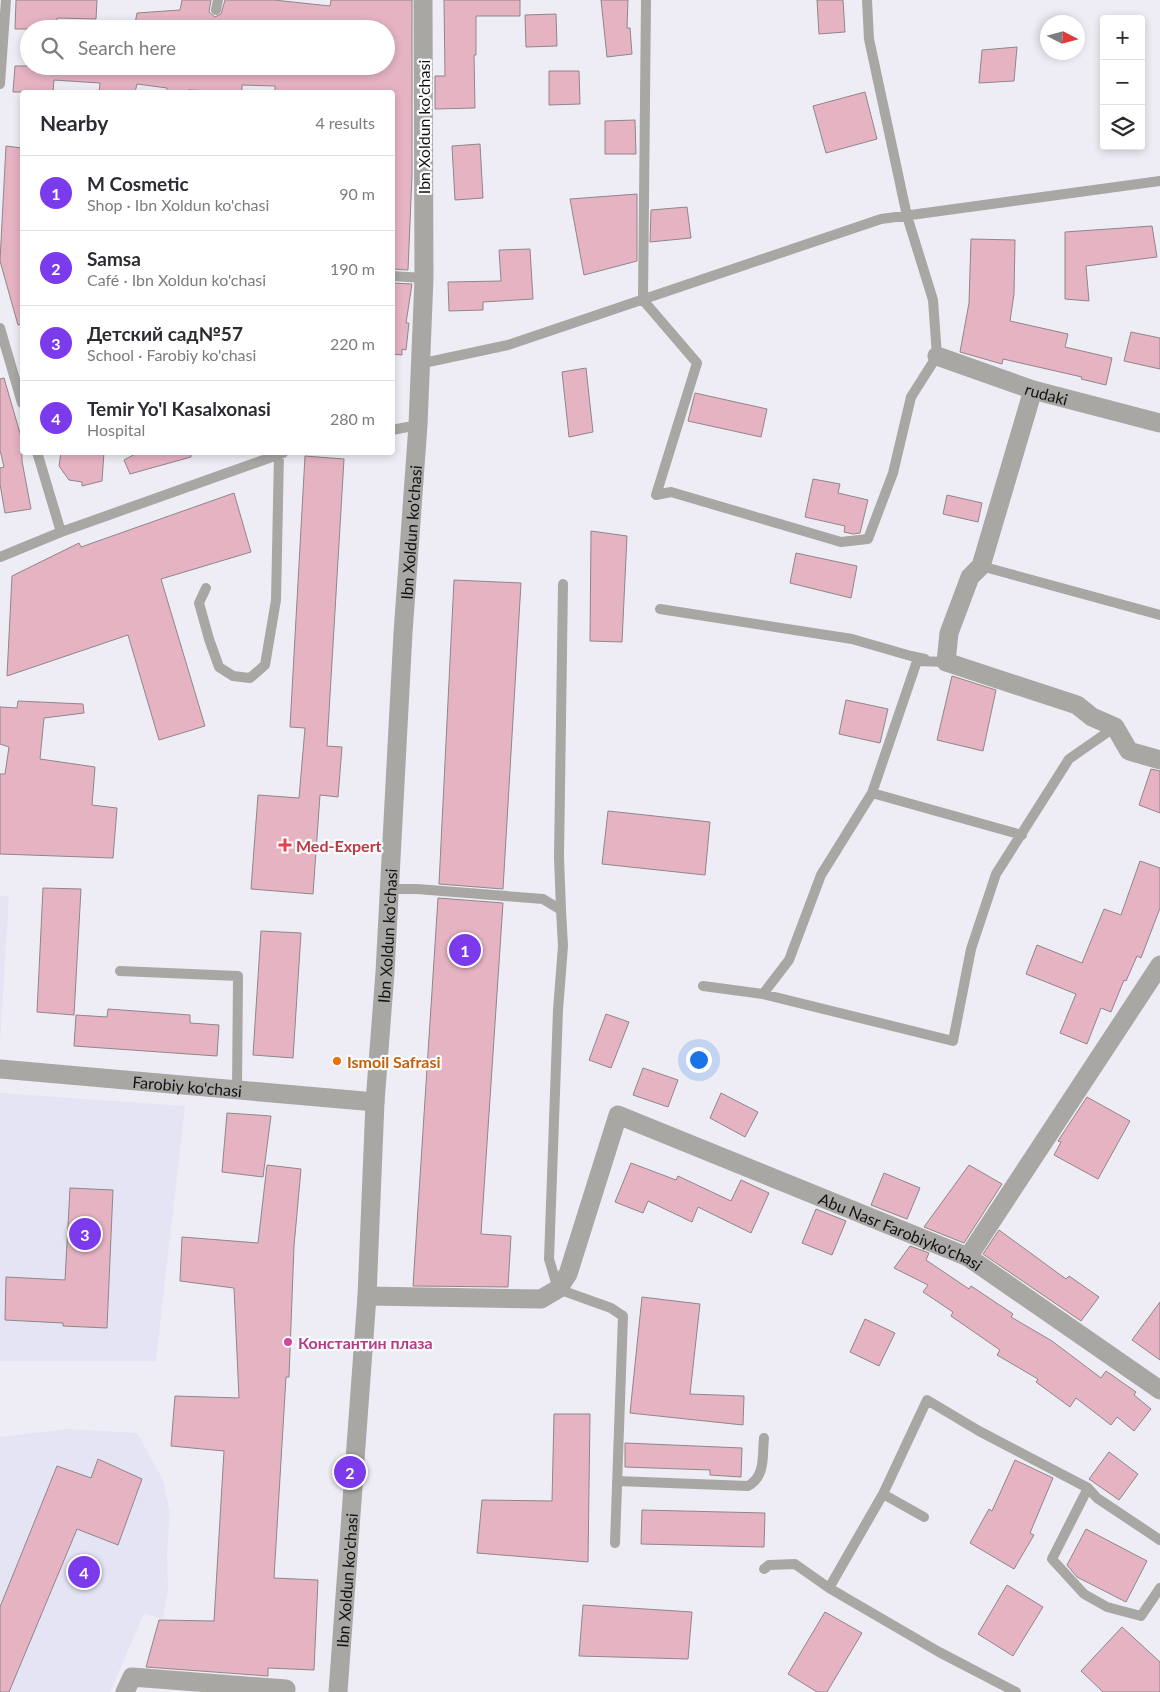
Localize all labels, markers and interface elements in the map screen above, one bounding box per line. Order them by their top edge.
north arrow [1040,15,1085,60]
map controls [1100,15,1145,150]
button: + [1100,15,1145,60]
search box [20,20,395,75]
icon: search [38,34,66,62]
text: Search here [78,36,176,59]
street label: Ibn Xoldun ko'chasi [414,60,433,194]
button: − [1100,60,1145,105]
button: layers [1100,105,1145,150]
text: Nearby [40,110,108,135]
text: 4 results [315,113,375,132]
text: M Cosmetic [87,172,189,195]
text: 1 [51,184,61,203]
text: 90 m [339,184,375,203]
text: Shop · Ibn Xoldun ko'chasi [87,195,269,214]
text: Samsa [87,247,141,270]
text: 2 [51,259,61,278]
text: 190 m [330,259,375,278]
text: Café · Ibn Xoldun ko'chasi [87,270,266,289]
text: Детский сад№57 [87,322,243,345]
text: 3 [51,334,61,353]
text: 220 m [330,334,375,353]
text: School · Farobiy ko'chasi [87,345,256,364]
street label: rudaki [1023,378,1070,408]
text: Temir Yo'l Kasalxonasi [87,397,271,420]
text: 4 [51,409,61,428]
text: 280 m [330,409,375,428]
text: Hospital [87,420,145,439]
street label: Ibn Xoldun ko'chasi [396,465,425,600]
place label: Med-Expert [296,836,382,855]
marker: Med-Expert [278,838,292,852]
street label: Ibn Xoldun ko'chasi [373,868,400,1004]
pin: 1 [449,931,481,969]
your location [686,1047,712,1073]
place label: Ismoil Safrasi [347,1052,441,1071]
marker: Ismoil Safrasi [331,1055,343,1067]
street label: Farobiy ko'chasi [132,1071,243,1100]
street label: Abu Nasr Farobiyko'chasi [816,1188,986,1274]
pin: 3 [69,1215,101,1253]
place label: Константин плаза [298,1333,433,1352]
marker: Константин плаза [282,1336,294,1348]
pin: 2 [334,1453,366,1491]
street label: Ibn Xoldun ko'chasi [332,1512,361,1648]
pin: 4 [68,1553,100,1591]

